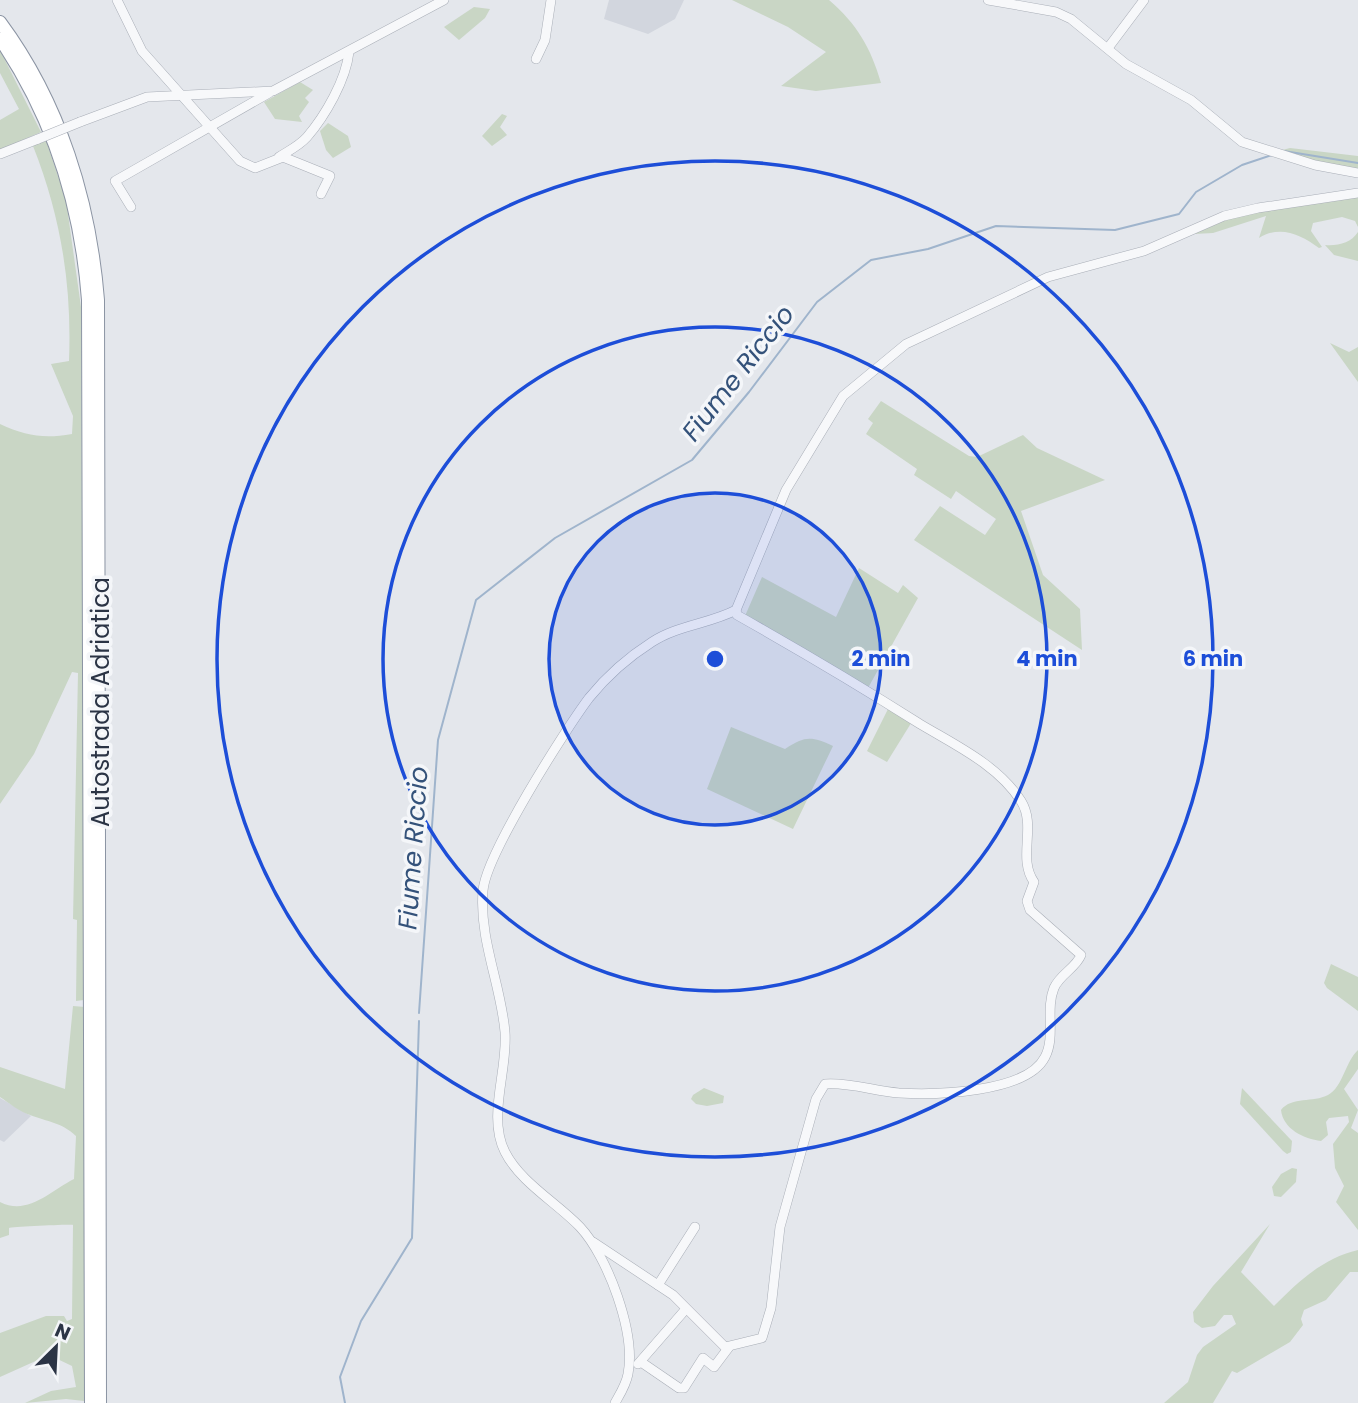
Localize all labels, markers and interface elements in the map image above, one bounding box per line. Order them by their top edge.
water label: Fiume Riccio [673,297,803,449]
street label: Autostrada Adriatica [84,577,117,827]
text: 2 min [851,644,911,673]
text: 4 min [1016,644,1078,673]
text: 6 min [1183,644,1243,673]
centre of rings [703,647,727,671]
water label: Fiume Riccio [389,765,437,931]
north arrow [21,1312,91,1382]
text: N [51,1317,75,1347]

